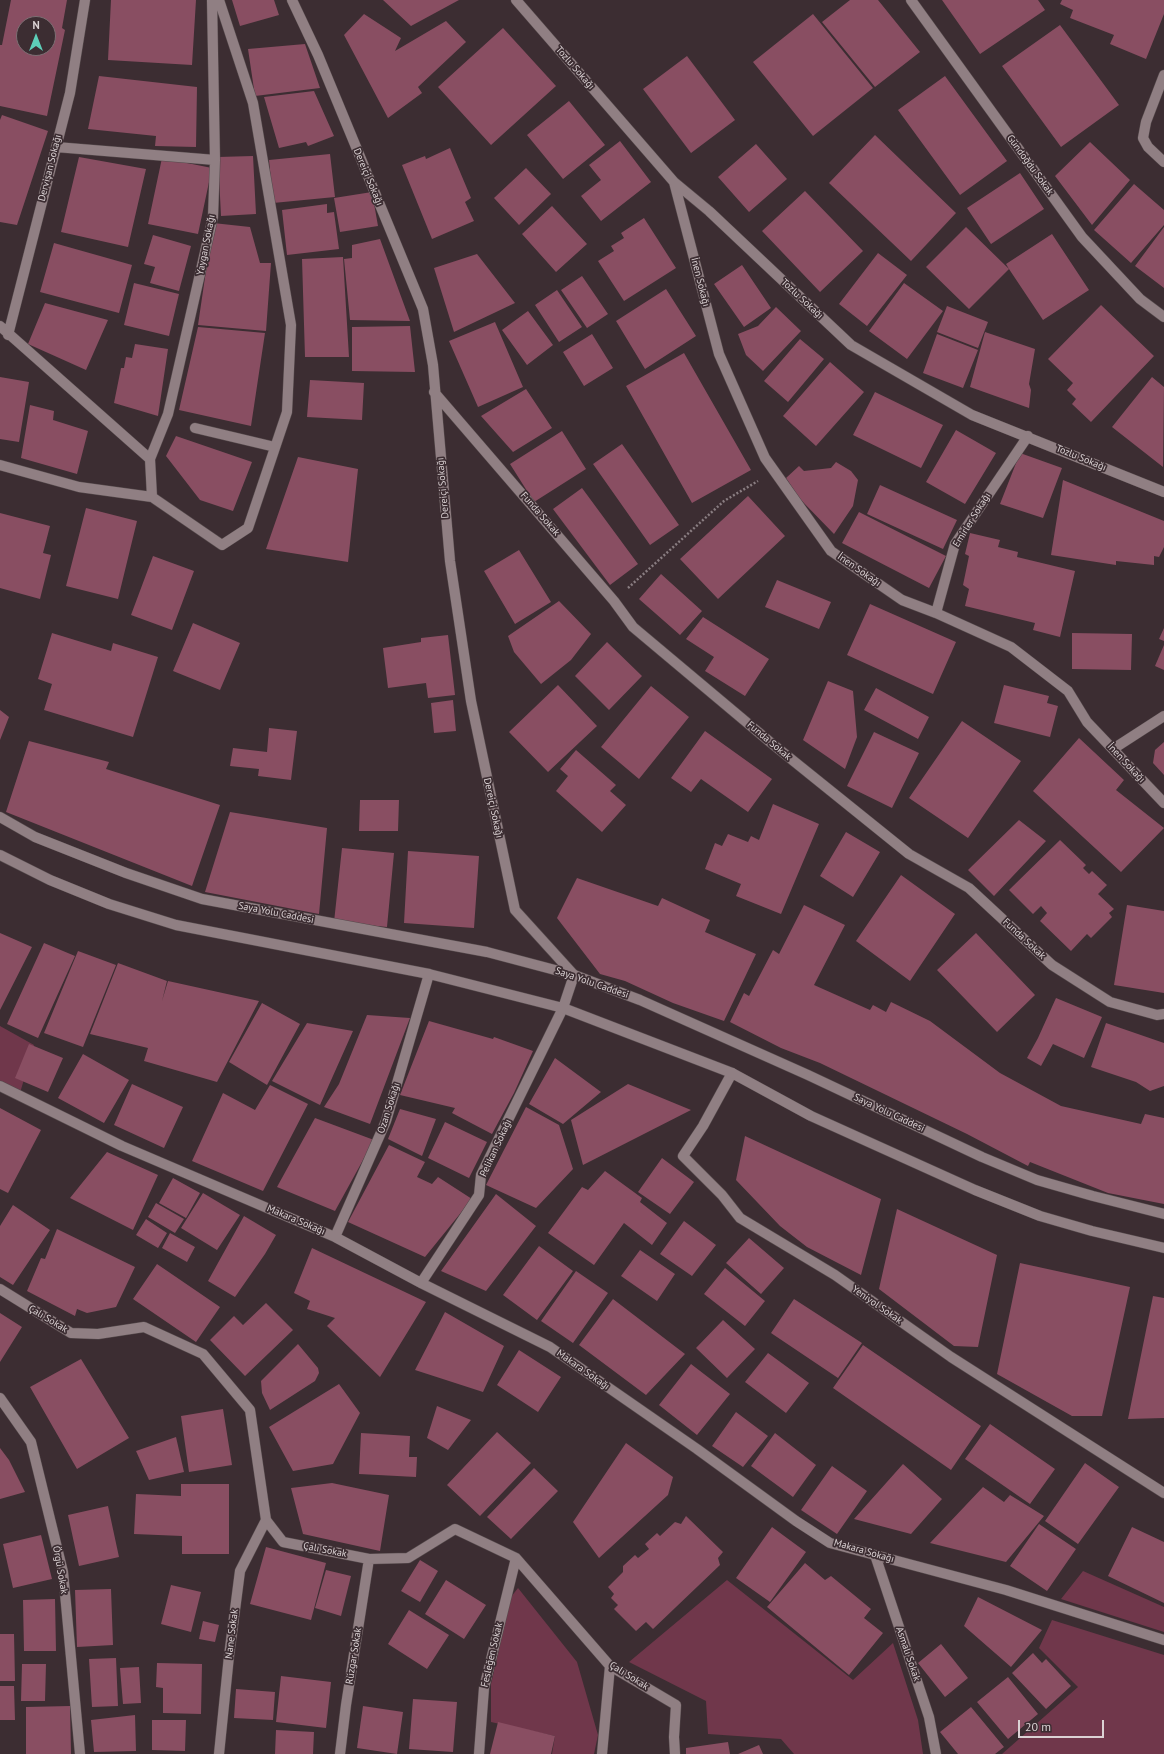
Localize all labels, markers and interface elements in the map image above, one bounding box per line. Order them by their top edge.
north arrow [16,16,56,56]
text: N [32,18,40,32]
street label: Tozlu Sokağı [553,44,597,92]
street label: Gündoğdu Sokak [1004,132,1056,198]
street label: Dervişan Sokağı [36,133,64,203]
street label: Dereiçi Sokağı [351,147,385,207]
street label: Yaygan Sokağı [194,214,218,276]
street label: İnen Sokağı [688,256,712,308]
street label: Tozlu Sokağı [778,276,826,322]
street label: Tozlu Sokağı [1054,442,1108,474]
street label: Dereiçi Sokağı [434,457,452,519]
street label: Funda Sokak [518,490,562,538]
street label: Emirler Sokağı [950,490,994,550]
street label: İnen Sokağı [835,551,883,589]
street label: Funda Sokak [744,719,794,763]
street label: İnen Sokağı [1105,741,1147,785]
street label: Dereiçi Sokağı [481,777,505,839]
street label: Saya Yolu Caddesi [237,900,315,926]
street label: Funda Sokak [1000,916,1048,962]
street label: Saya Yolu Caddesi [554,965,630,1001]
street label: Ozan Sokağı [375,1081,403,1135]
street label: Saya Yolu Caddesi [852,1091,926,1135]
street label: Pelikan Sokağı [477,1117,515,1179]
street label: Makara Sokağı [265,1202,327,1238]
street label: Yeniyol Sokak [850,1283,904,1327]
street label: Çalı Sokak [26,1303,70,1335]
street label: Makara Sokağı [554,1347,612,1393]
street label: Makara Sokağı [832,1537,896,1565]
street label: Çalı Sokak [302,1540,348,1560]
street label: Örgü Sokak [50,1545,70,1595]
street label: Nane Sokak [223,1608,241,1660]
street label: Fesleğen Sokak [479,1621,505,1689]
street label: Asmalı Sokak [893,1625,923,1683]
street label: Rüzgar Sokak [344,1627,364,1685]
street label: Çalı Sokak [607,1659,651,1693]
scale bar [1020,1712,1106,1738]
text: 20 m [1025,1719,1051,1734]

